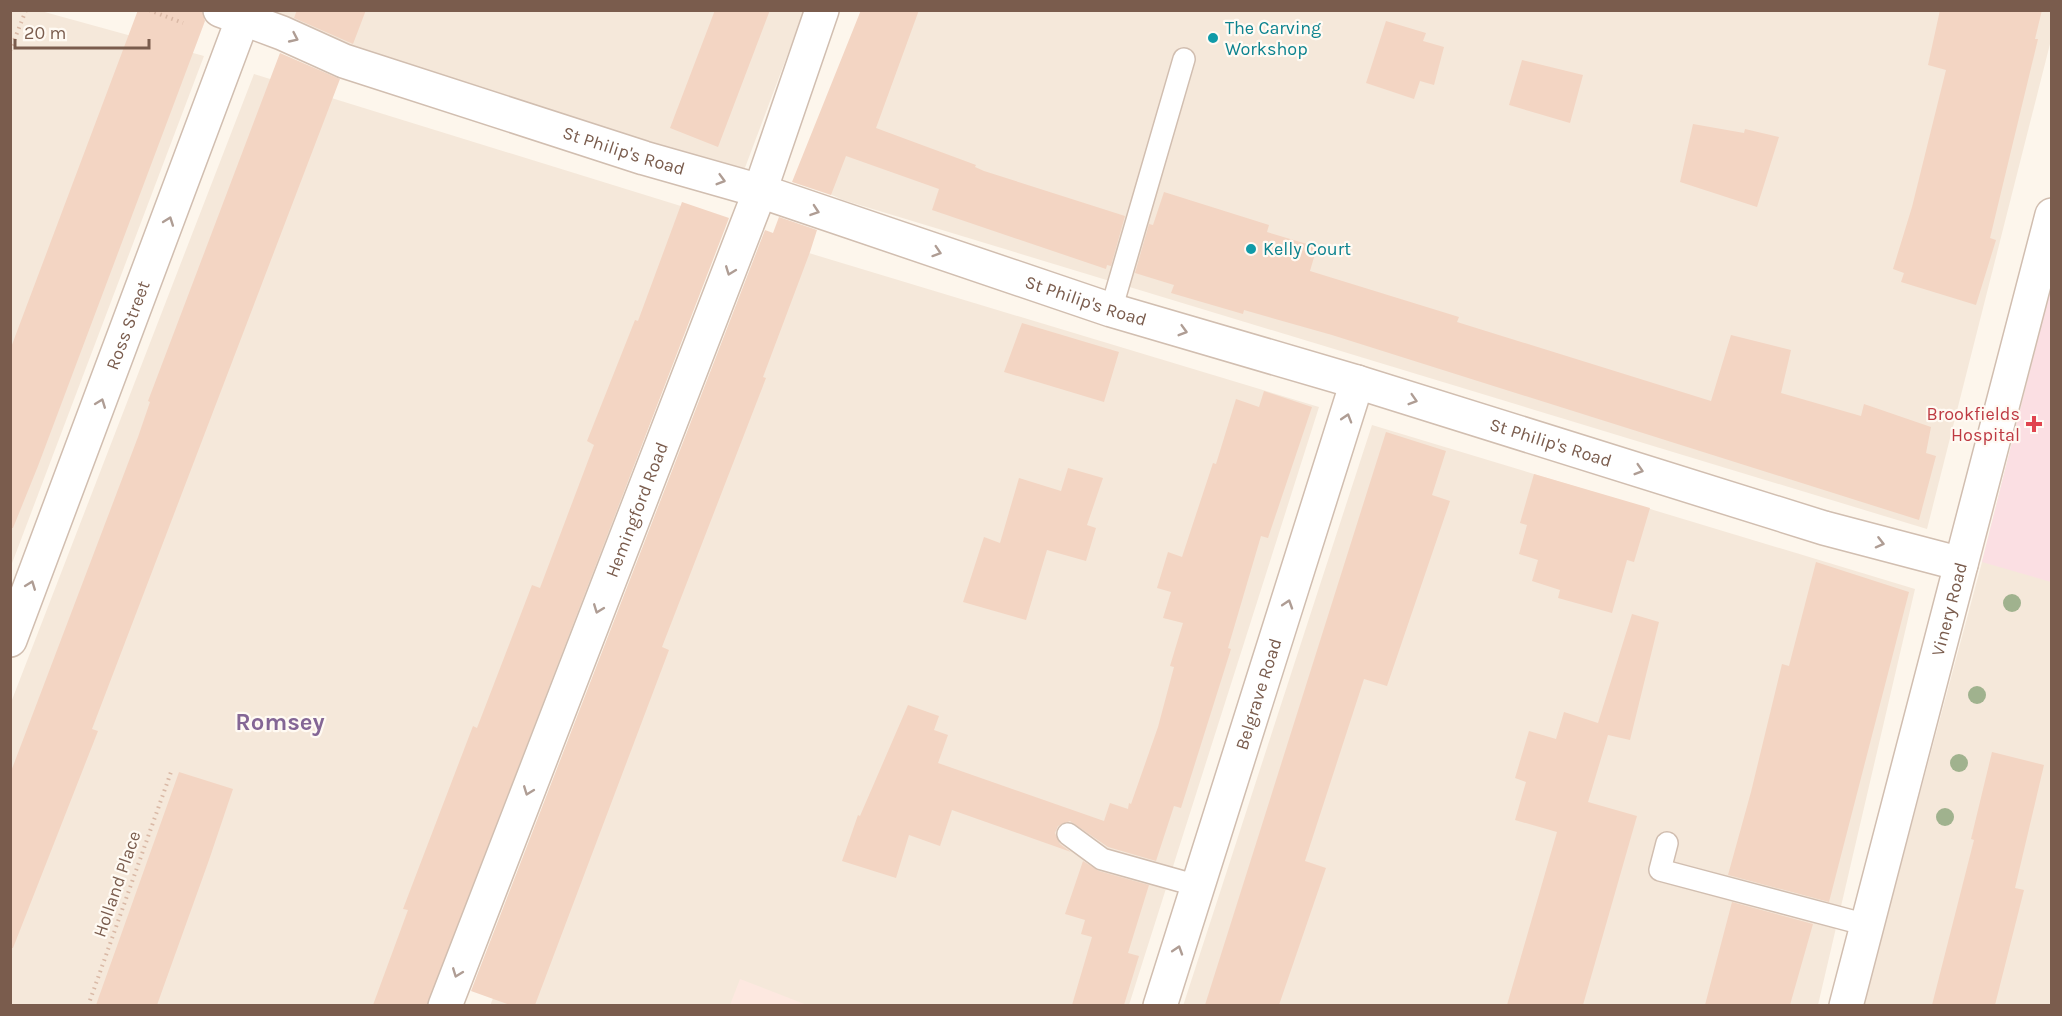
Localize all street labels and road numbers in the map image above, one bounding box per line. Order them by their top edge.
street label: St Philip's Road [560,121,687,180]
street label: St Philip's Road [1022,271,1149,331]
street label: Ross Street [101,277,155,373]
street label: St Philip's Road [1487,413,1615,472]
street label: Hemingford Road [601,439,673,581]
street label: Vinery Road [1927,560,1972,659]
street label: Belgrave Road [1230,635,1286,753]
street label: Holland Place [89,828,145,940]

